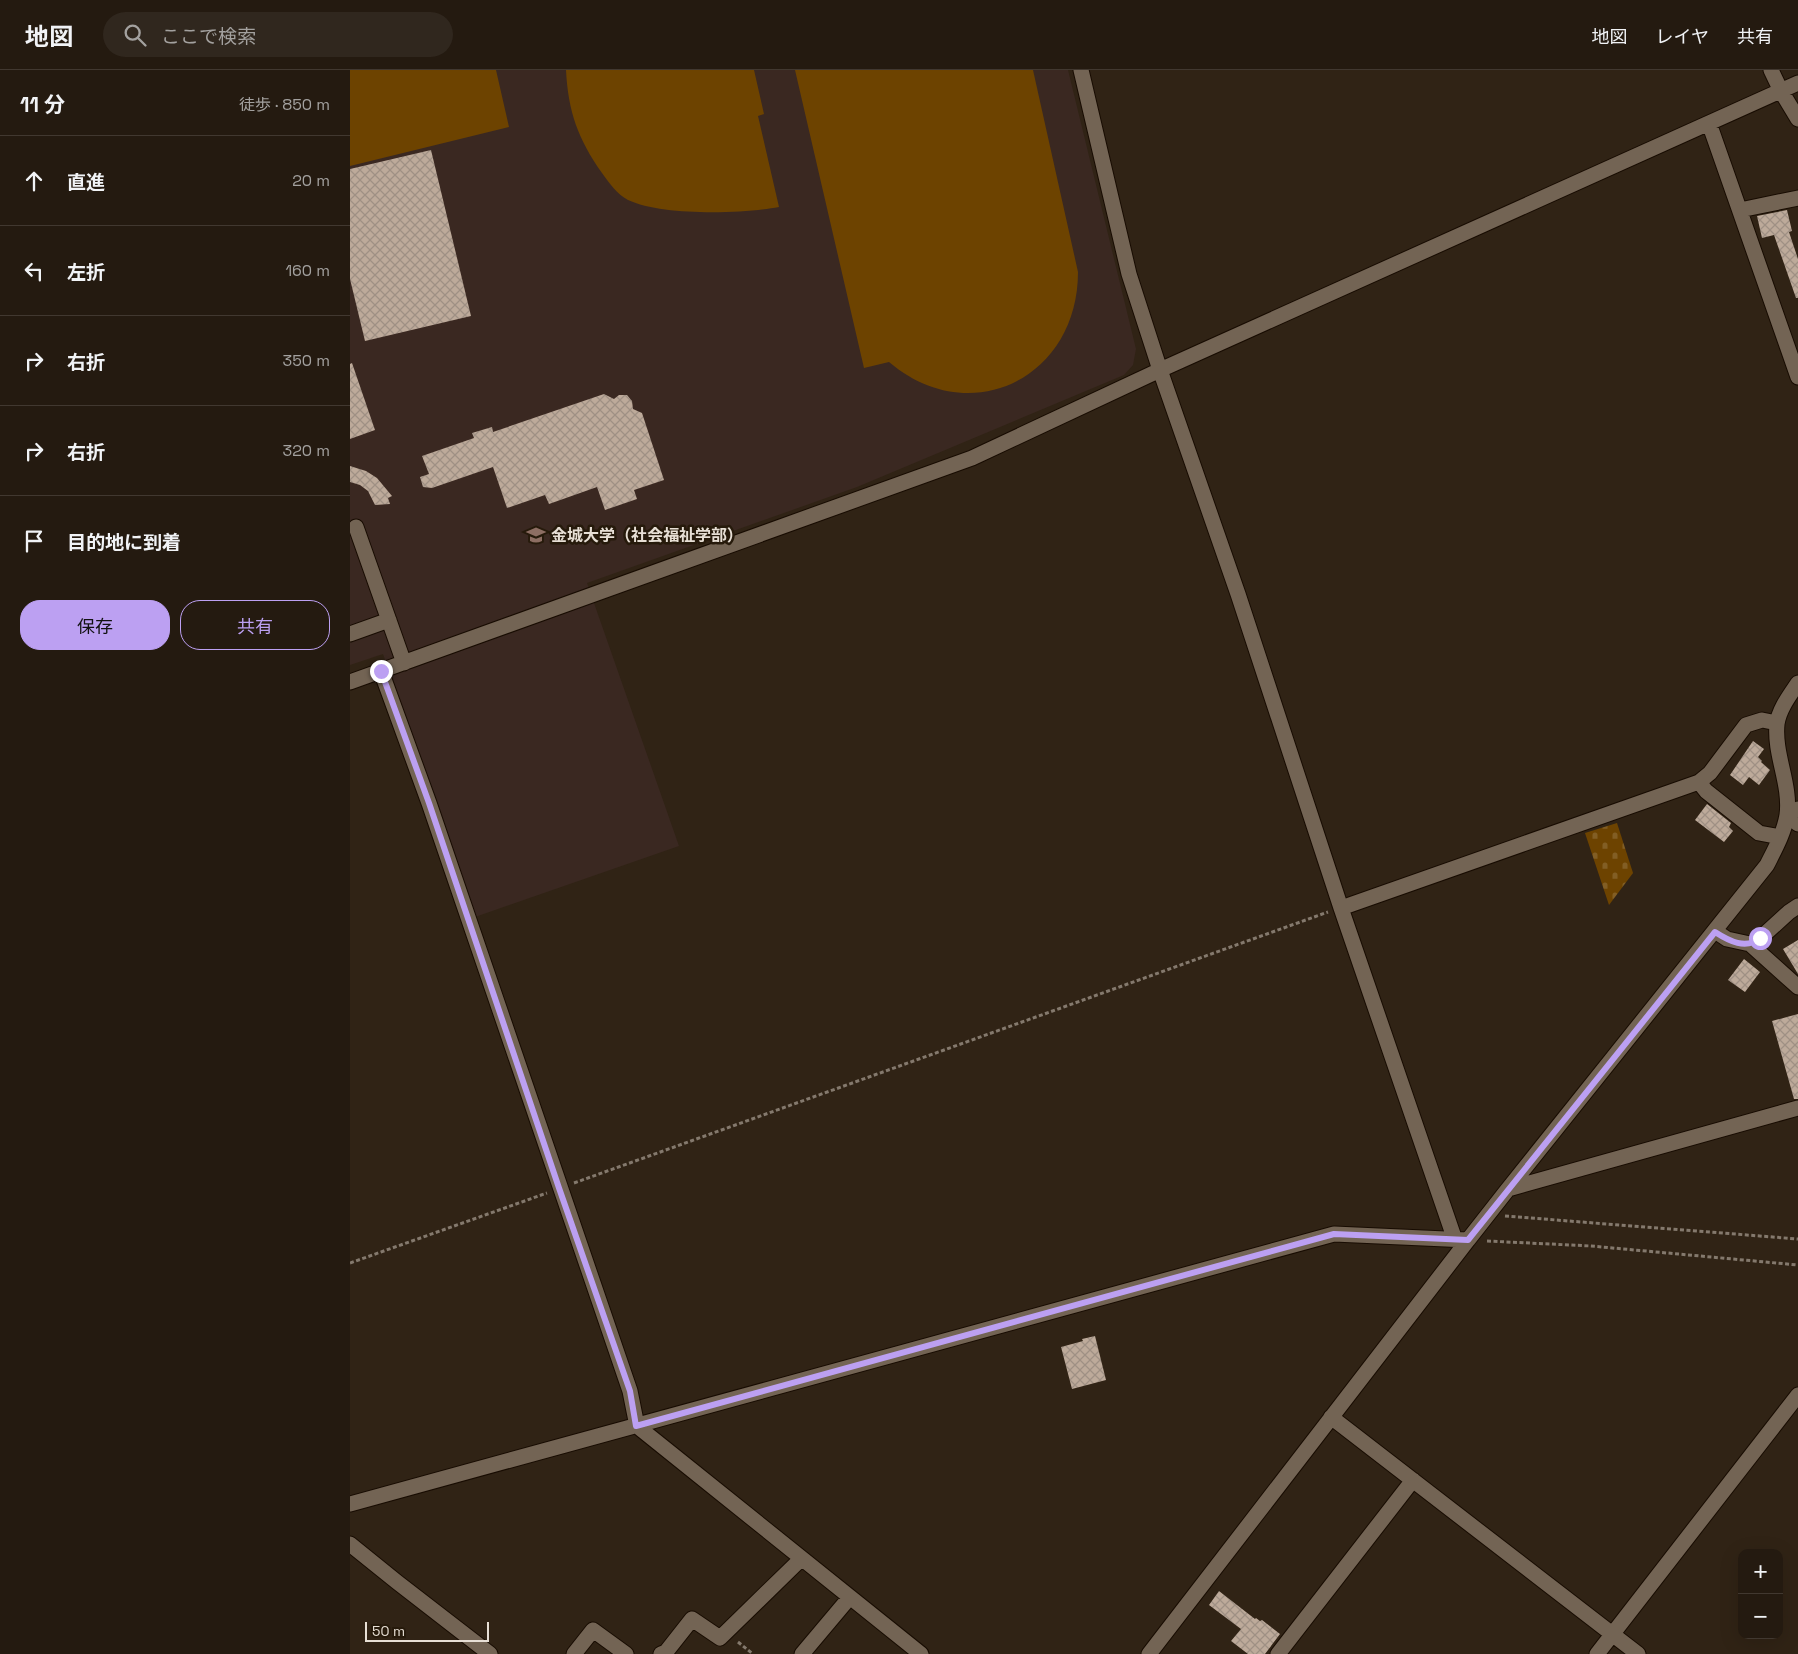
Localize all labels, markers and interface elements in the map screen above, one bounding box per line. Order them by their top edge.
search box [103,12,453,57]
text: 地図 [25,21,73,52]
icon: search [121,21,149,49]
text: ここで検索 [161,24,256,49]
text: 地図 [1592,25,1628,48]
text: レイヤ [1656,25,1709,48]
text: 共有 [1737,25,1773,48]
text: 11 分 [20,91,65,118]
text: 徒歩 · 850 m [239,94,330,115]
icon: ahead [20,167,48,195]
text: 直進 [67,170,105,195]
text: 20 m [292,170,330,191]
icon: left [20,257,48,285]
text: 左折 [67,260,105,285]
text: 160 m [285,260,330,281]
icon: right [20,347,48,375]
text: 右折 [67,350,105,375]
text: 350 m [283,350,330,371]
icon: right [20,437,48,465]
text: 右折 [67,440,105,465]
text: 320 m [283,440,330,461]
school or university icon: 金城大学（社会福祉学部） [525,524,547,546]
place label: 金城大学（社会福祉学部） [551,525,743,546]
icon: arrive [20,527,48,555]
text: 目的地に到着 [67,530,181,555]
button: 保存 [20,600,170,650]
button: 共有 [180,600,330,650]
route end [370,660,393,683]
route start [1749,927,1772,950]
map controls [1738,1549,1783,1639]
button: + [1738,1549,1783,1594]
button: − [1738,1594,1783,1639]
scale bar [365,1619,489,1642]
text: 50 m [372,1622,405,1640]

